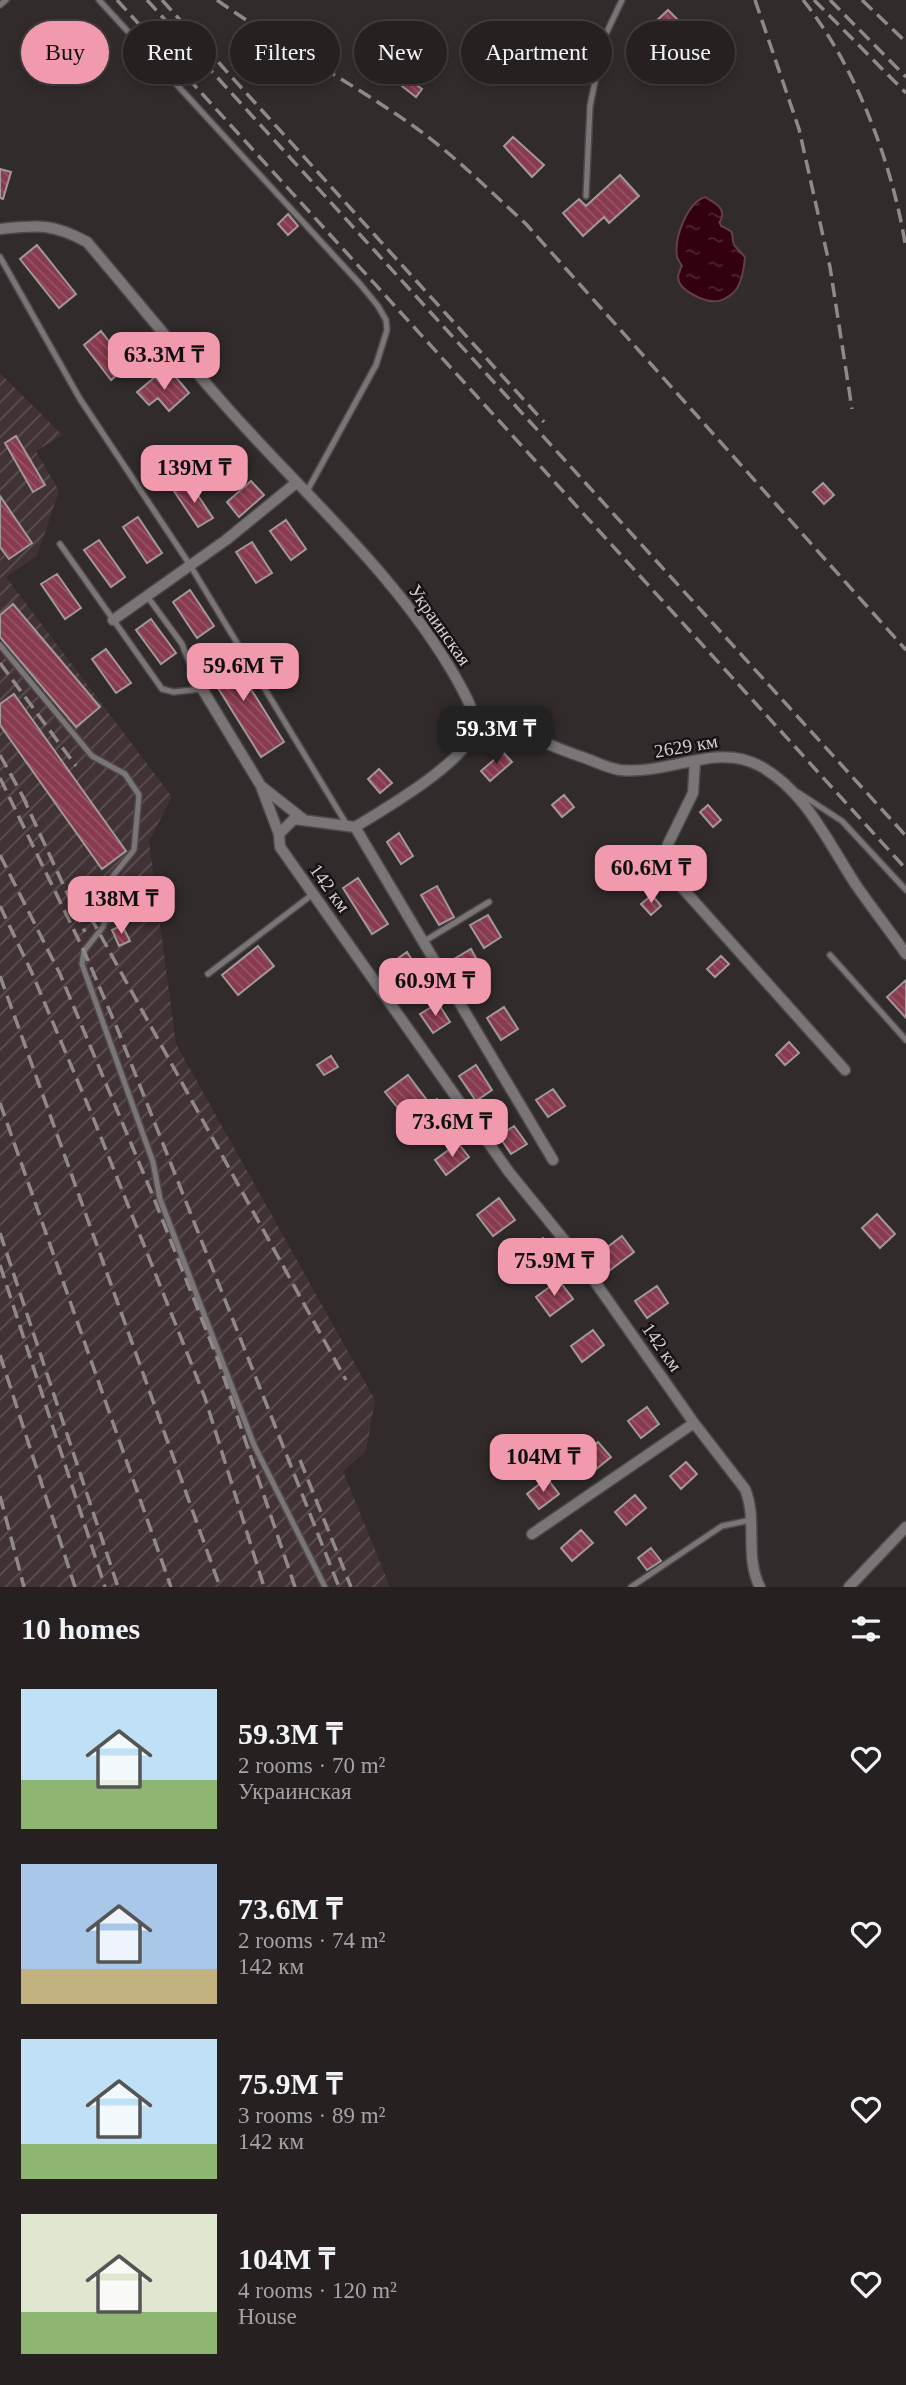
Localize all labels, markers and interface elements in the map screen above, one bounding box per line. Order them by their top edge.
chip: Buy [21,21,109,84]
chip: Rent [123,21,216,84]
chip: Filters [230,21,340,84]
chip: New [354,21,447,84]
chip: Apartment [461,21,612,84]
chip: House [626,21,735,84]
pin: 63.3M ₸ [99,332,229,392]
text: 63.3M ₸ [124,342,204,367]
pin: 139M ₸ [137,446,251,505]
text: 139M ₸ [157,455,231,480]
street label: Украинская [404,581,476,670]
pin: 59.6M ₸ [178,644,308,703]
text: 59.6M ₸ [203,653,283,678]
pin: 59.3M ₸ [431,706,561,766]
text: 59.3M ₸ [456,716,536,741]
street label: 2629 км [653,730,719,762]
pin: 60.6M ₸ [586,846,716,905]
text: 60.6M ₸ [611,855,691,880]
street label: 142 км [305,860,355,916]
pin: 138M ₸ [64,876,178,936]
text: 138M ₸ [84,886,158,911]
pin: 60.9M ₸ [370,958,500,1018]
text: 60.9M ₸ [395,968,475,993]
pin: 73.6M ₸ [387,1100,517,1159]
text: 73.6M ₸ [412,1109,492,1134]
pin: 75.9M ₸ [489,1238,619,1298]
text: 75.9M ₸ [514,1248,594,1273]
street label: 142 км [638,1319,686,1375]
pin: 104M ₸ [486,1434,600,1494]
text: 104M ₸ [506,1444,580,1469]
icon: filters [847,1610,885,1648]
text: 10 homes [21,1612,140,1645]
icon: home [77,1717,161,1801]
text: 59.3M ₸ [238,1717,343,1750]
icon: heart [847,1740,885,1778]
text: 2 rooms · 70 m² [238,1753,385,1778]
text: Украинская [238,1779,352,1804]
icon: home [77,1892,161,1976]
text: 73.6M ₸ [238,1892,343,1925]
icon: heart [847,1915,885,1953]
text: 2 rooms · 74 m² [238,1928,385,1953]
text: 142 км [238,1954,304,1979]
icon: home [77,2067,161,2151]
text: 75.9M ₸ [238,2067,343,2100]
icon: heart [847,2090,885,2128]
text: 3 rooms · 89 m² [238,2103,385,2128]
text: 142 км [238,2129,304,2154]
icon: home [77,2242,161,2326]
text: 104M ₸ [238,2242,335,2275]
icon: heart [847,2265,885,2303]
text: 4 rooms · 120 m² [238,2278,397,2303]
text: House [238,2304,297,2329]

